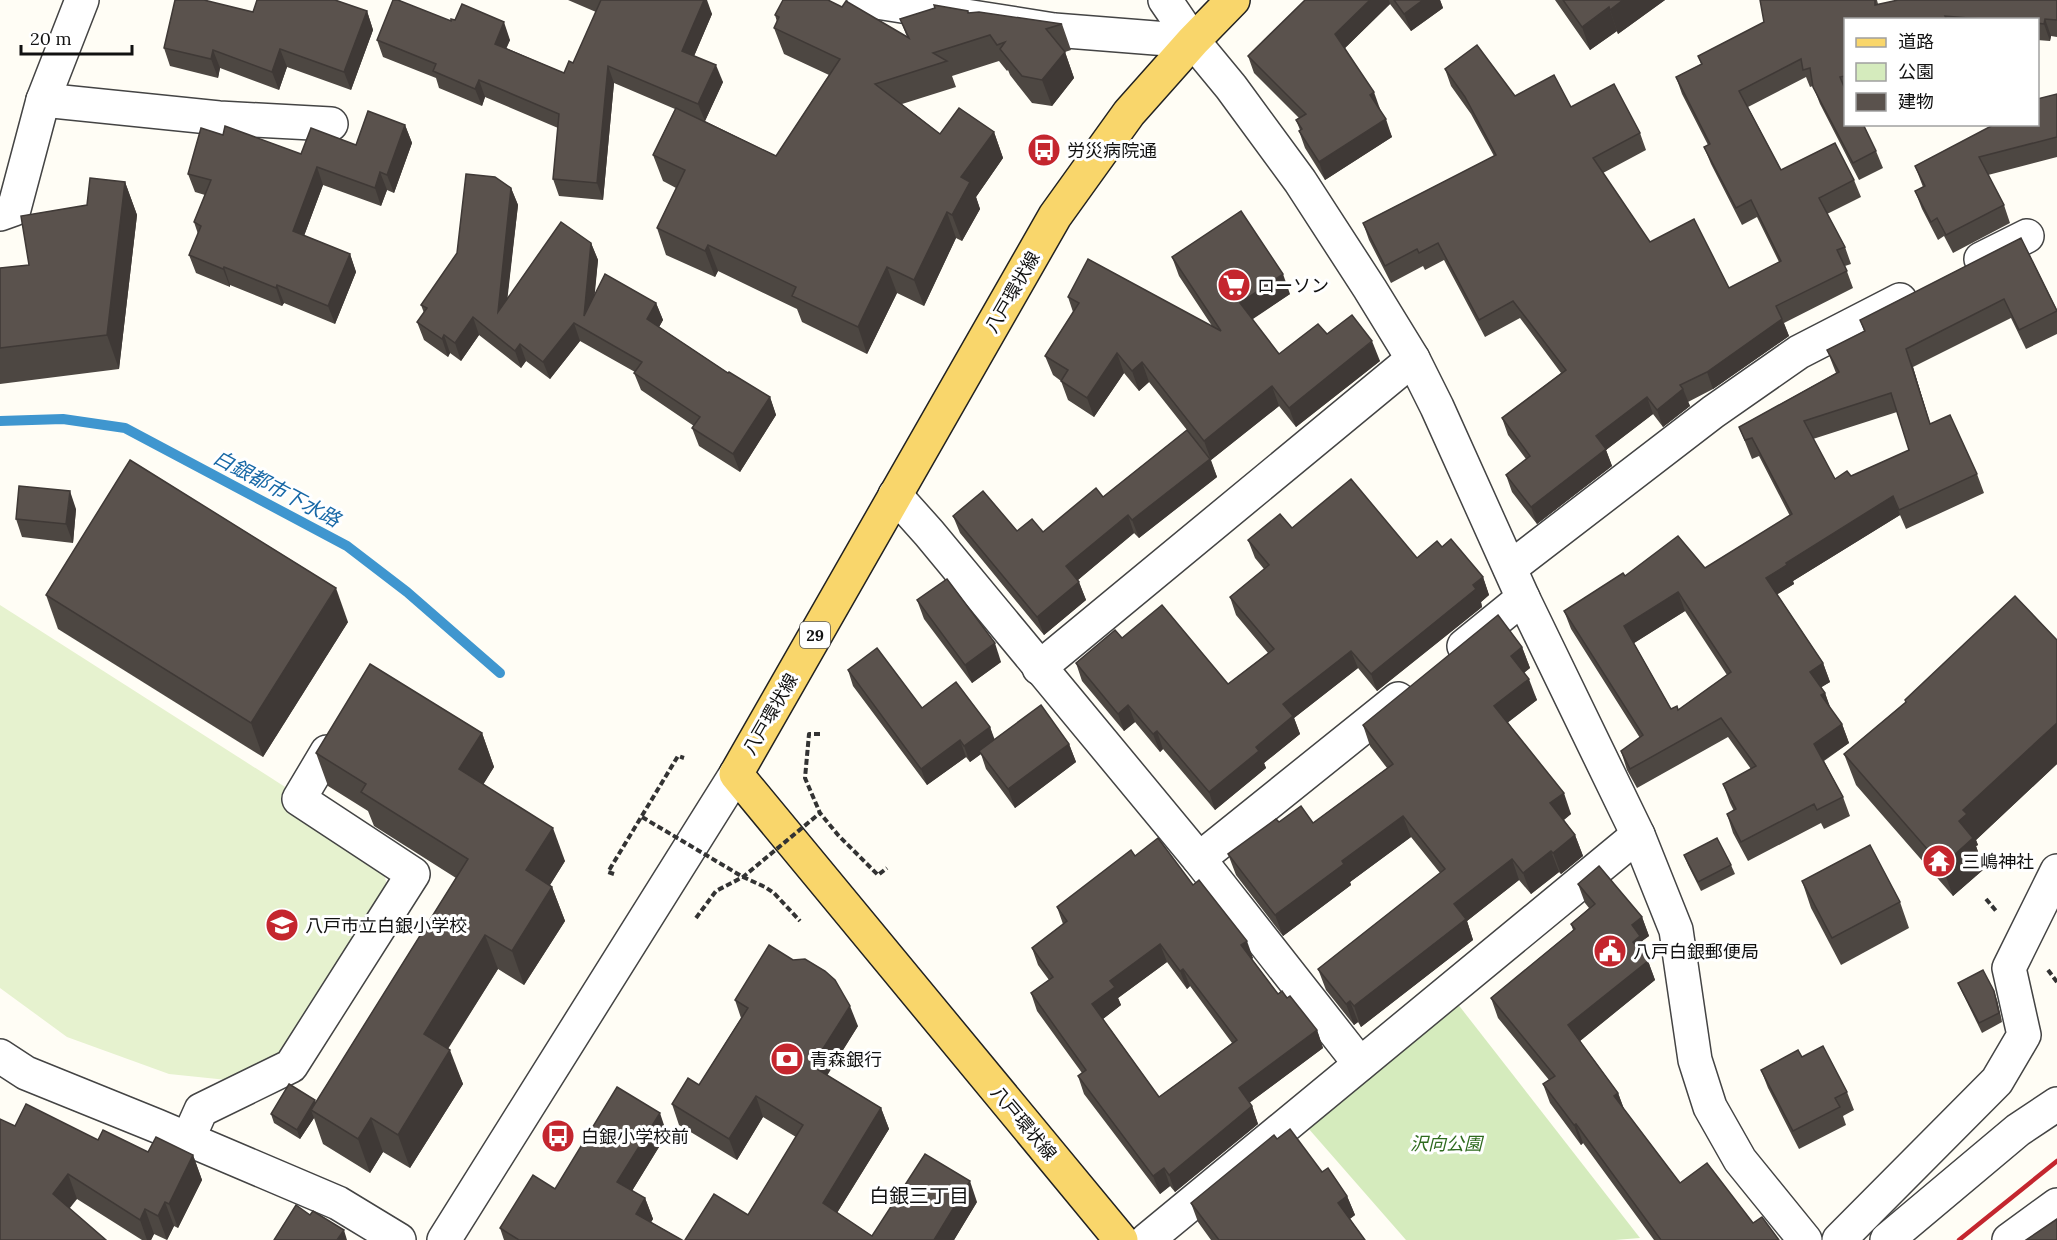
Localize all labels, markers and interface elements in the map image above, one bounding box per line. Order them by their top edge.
scale bar [21,18,132,56]
legend [1844,18,2039,126]
text: 20 m [30,27,72,50]
text: 道路 [1898,30,1934,53]
text: 公園 [1898,60,1934,83]
text: 建物 [1898,90,1934,113]
bus stop icon: 労災病院通 [1026,132,1062,168]
place label: 労災病院通 [1067,139,1157,162]
street label: 八戸環状線 [980,247,1044,337]
supermarket icon: ローソン [1216,267,1252,303]
place label: ローソン [1257,274,1329,297]
water label: 白銀都市下水路 [209,444,346,533]
road number: 29 [800,622,830,648]
street label: 八戸環状線 [738,669,802,759]
temple icon: 三嶋神社 [1921,843,1957,879]
place label: 三嶋神社 [1962,850,2034,873]
school or university icon: 八戸市立白銀小学校 [264,907,300,943]
place label: 八戸市立白銀小学校 [305,914,467,937]
public building icon: 八戸白銀郵便局 [1592,933,1628,969]
place label: 八戸白銀郵便局 [1633,940,1759,963]
bank icon: 青森銀行 [769,1041,805,1077]
place label: 青森銀行 [810,1048,882,1071]
street label: 八戸環状線 [986,1081,1062,1165]
bus stop icon: 白銀小学校前 [540,1118,576,1154]
place label: 白銀小学校前 [581,1125,689,1148]
park label: 沢向公園 [1410,1132,1485,1155]
district label: 白銀三丁目 [869,1183,969,1208]

